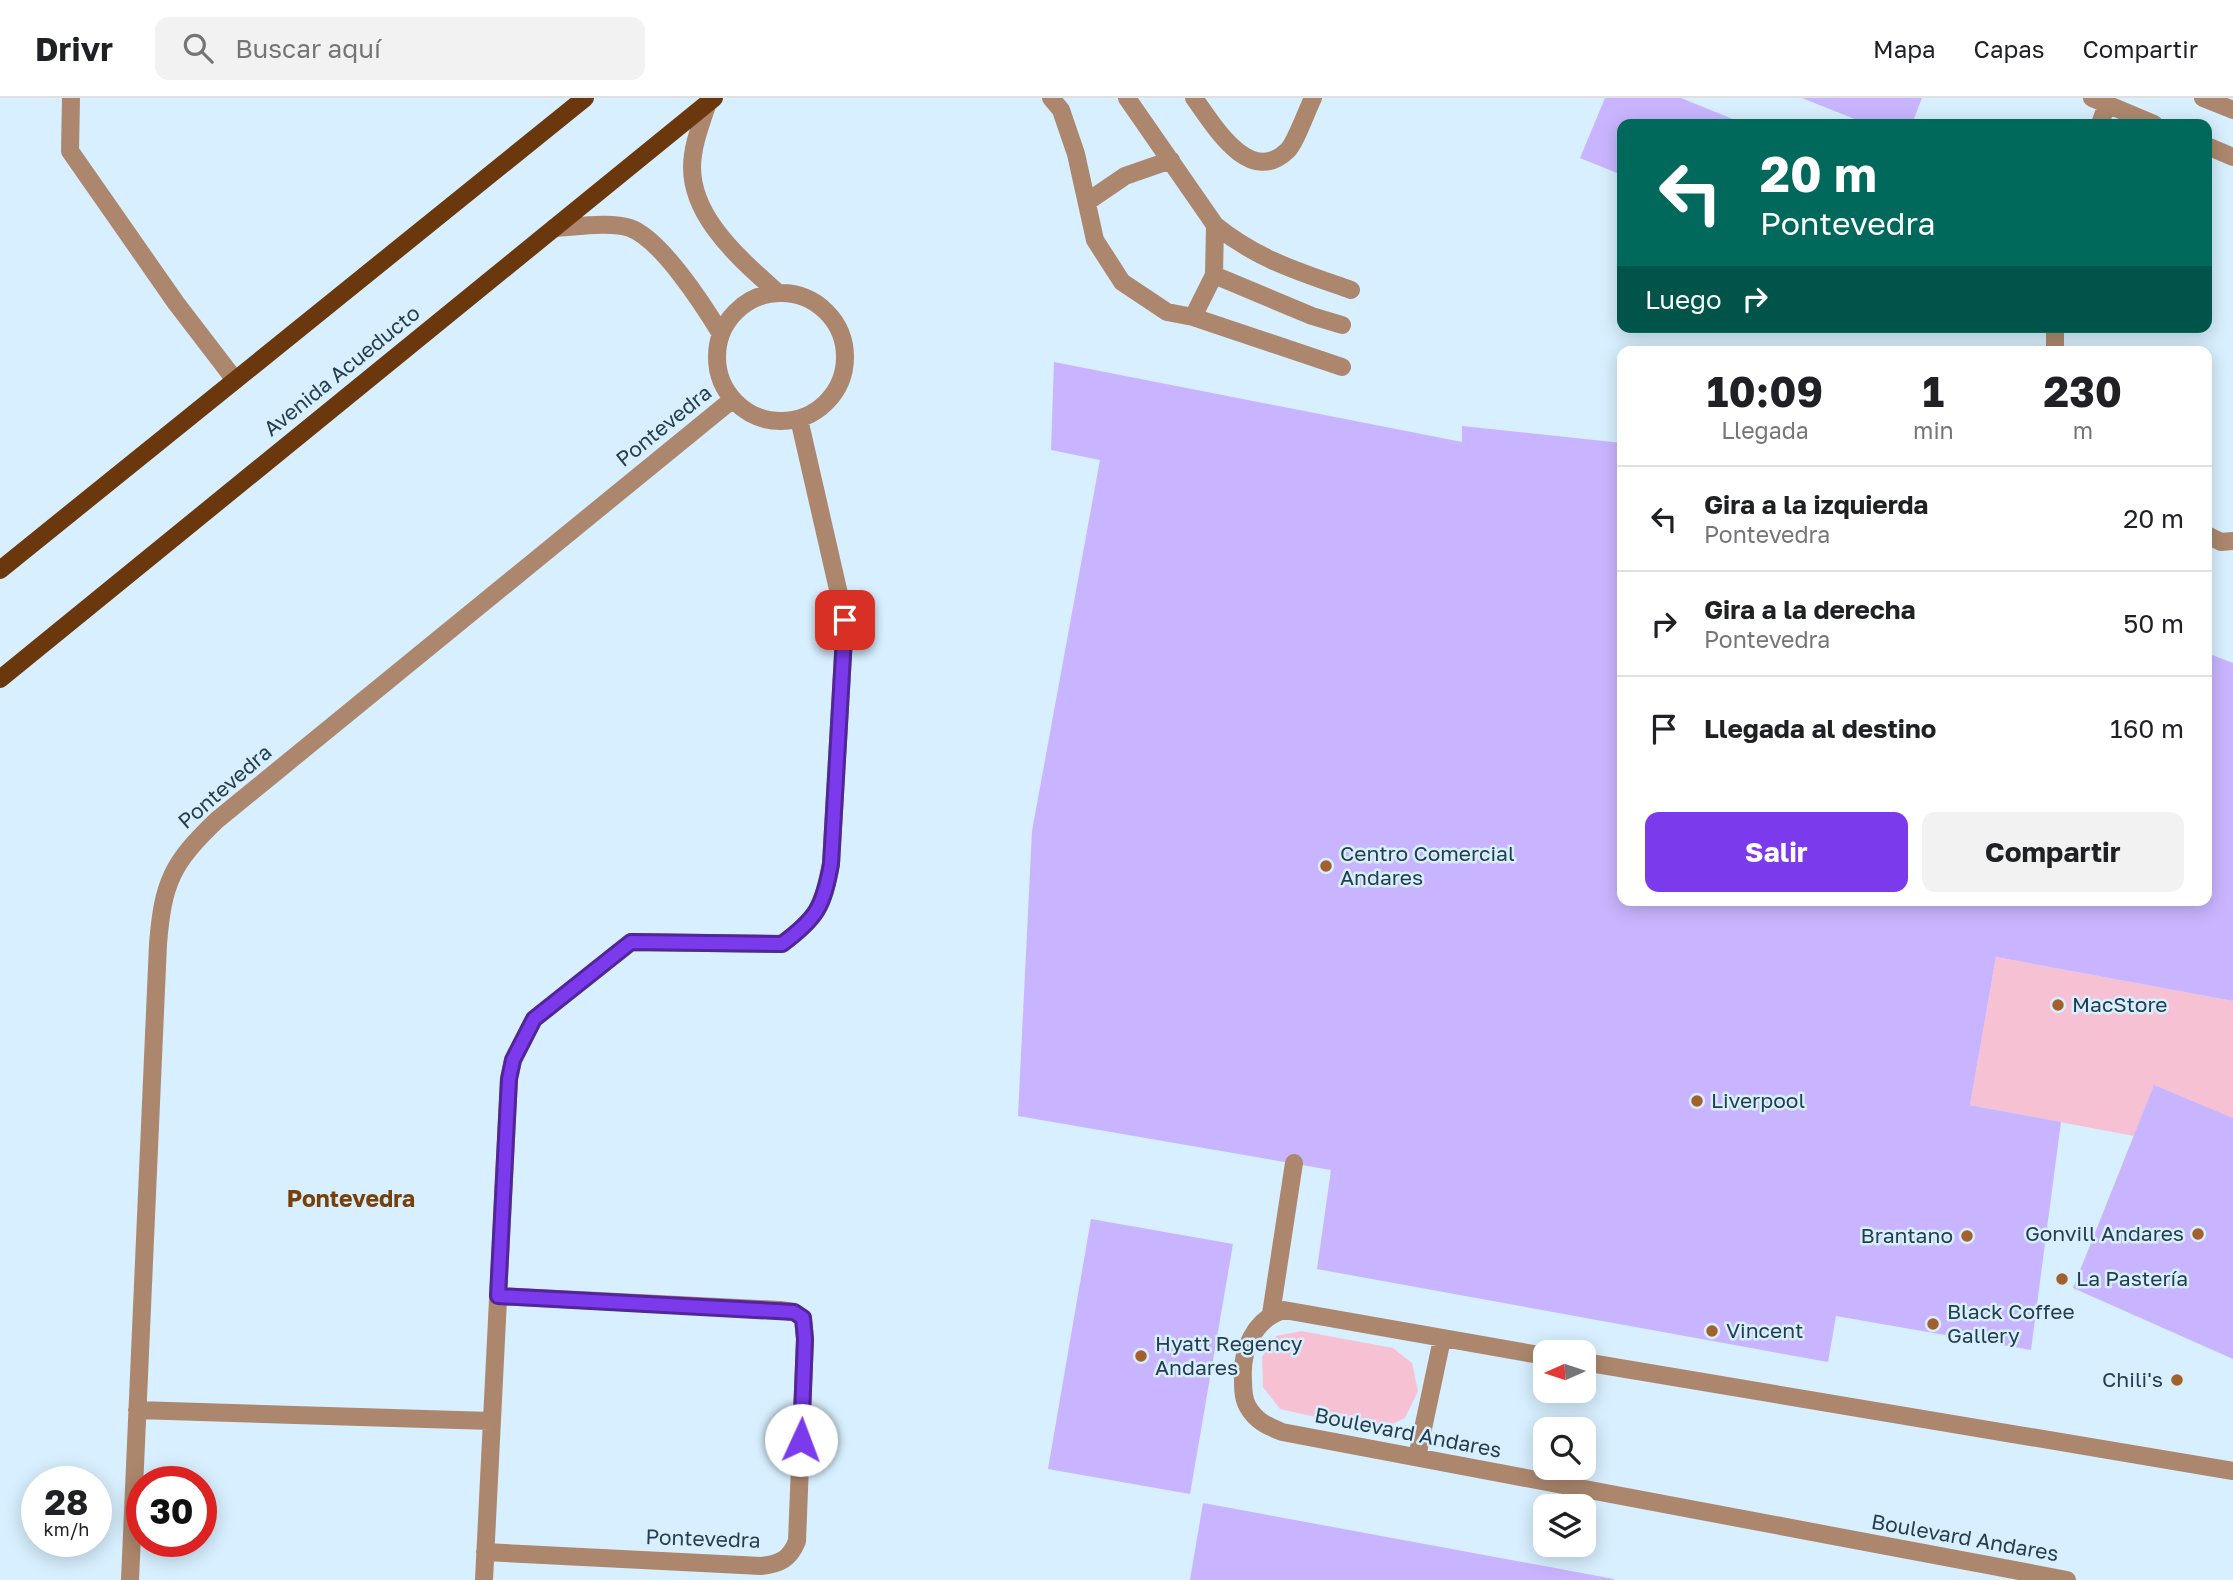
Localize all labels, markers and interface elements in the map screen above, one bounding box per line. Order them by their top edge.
search box [155,17,645,80]
text: Drivr [35,29,113,68]
icon: search [179,29,217,67]
text: Buscar aquí [235,33,381,64]
text: Mapa [1873,34,1936,63]
text: Capas [1974,34,2044,63]
text: Compartir [2082,34,2198,63]
text: 20 m [1760,144,1877,203]
icon: left [1645,147,1736,238]
text: Pontevedra [1760,204,1936,242]
icon: right [1736,280,1774,318]
text: Luego [1645,284,1722,315]
street label: Avenida Acueducto [258,299,425,441]
text: 10:09 [1707,366,1823,416]
text: 1 [1923,366,1944,416]
text: 230 [2044,366,2122,416]
street label: Pontevedra [610,379,716,472]
text: Llegada [1721,416,1809,444]
text: min [1913,416,1954,444]
text: m [2073,416,2093,444]
text: Gira a la izquierda [1704,489,1928,520]
icon: left [1645,500,1683,538]
text: 20 m [2123,503,2184,534]
text: Pontevedra [1704,520,1830,548]
pin [815,590,875,650]
text: Gira a la derecha [1704,594,1916,625]
icon: arrive [826,601,864,639]
icon: right [1645,605,1683,643]
text: 50 m [2123,608,2184,639]
text: Pontevedra [1704,625,1830,653]
icon: arrive [1645,710,1683,748]
text: Llegada al destino [1704,713,1936,744]
text: 160 m [2110,713,2184,744]
street label: Pontevedra [172,739,276,834]
button: Salir [1645,812,1908,892]
button: Compartir [1922,812,2184,892]
place label: Centro Comercial Andares [1340,840,1515,890]
marker: Centro Comercial Andares [1318,858,1334,874]
place label: MacStore [2072,991,2168,1017]
marker: MacStore [2050,997,2066,1013]
place label: Liverpool [1711,1087,1805,1113]
marker: Liverpool [1689,1093,1705,1109]
district label: Pontevedra [287,1184,415,1212]
place label: Gonvill Andares [2025,1220,2184,1246]
place label: Brantano [1861,1222,1953,1248]
marker: Gonvill Andares [2190,1226,2206,1242]
marker: Brantano [1959,1228,1975,1244]
place label: La Pastería [2076,1265,2188,1291]
marker: La Pastería [2054,1271,2070,1287]
place label: Black Coffee Gallery [1947,1298,2075,1348]
marker: Black Coffee Gallery [1925,1316,1941,1332]
place label: Vincent [1726,1317,1803,1343]
marker: Vincent [1704,1323,1720,1339]
place label: Hyatt Regency Andares [1155,1330,1303,1380]
north arrow [1533,1340,1596,1404]
map controls [1533,1340,1596,1557]
marker: Hyatt Regency Andares [1133,1348,1149,1364]
place label: Chili's [2102,1366,2163,1392]
marker: Chili's [2169,1372,2185,1388]
street label: Boulevard Andares [1313,1401,1504,1463]
position arrow [764,1403,838,1477]
button: search [1533,1417,1596,1480]
speed limit sign: 30 [126,1466,217,1557]
text: 28 [45,1481,88,1523]
button: layers [1533,1494,1596,1557]
street label: Boulevard Andares [1869,1508,2061,1566]
text: km/h [44,1518,89,1540]
street label: Pontevedra [645,1523,761,1553]

